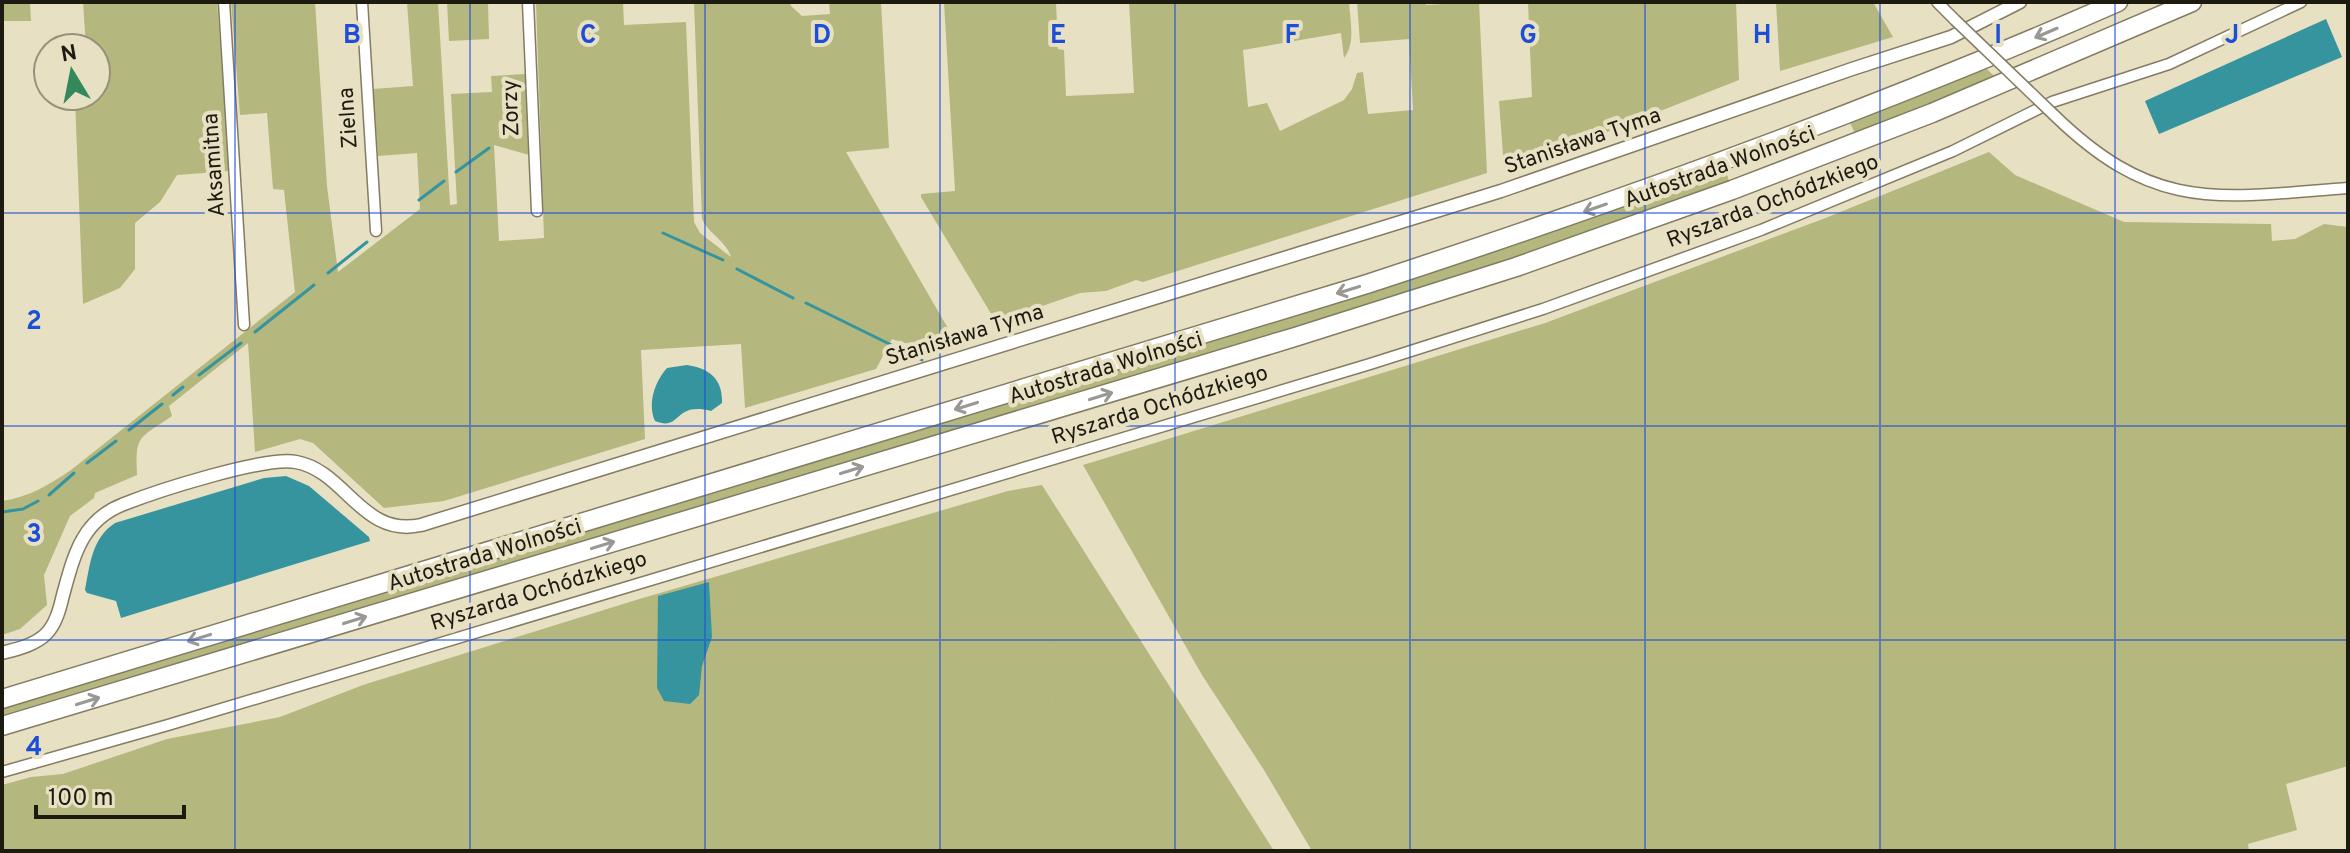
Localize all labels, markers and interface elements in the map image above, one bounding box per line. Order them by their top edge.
text: B [343,20,361,53]
text: C [580,20,596,53]
text: D [813,20,831,53]
text: E [1050,20,1066,53]
text: F [1285,20,1300,53]
text: G [1519,20,1537,53]
text: H [1753,20,1771,53]
text: I [1994,20,2002,53]
text: J [2225,20,2239,53]
one-way arrow [2034,27,2059,42]
north arrow [32,32,112,112]
text: N [59,40,79,69]
street label: Zorzy [498,79,526,137]
street label: Zielna [333,86,365,150]
street label: Stanisława Tyma [1501,103,1665,181]
street label: Aksamitna [198,112,232,218]
street label: Autostrada Wolności [1621,121,1819,215]
street label: Ryszarda Ochódzkiego [1663,149,1883,255]
one-way arrow [1583,201,1608,216]
one-way arrow [1336,283,1362,298]
street label: Stanisława Tyma [883,299,1047,373]
text: 2 [26,306,42,339]
street label: Autostrada Wolności [1006,327,1206,411]
street label: Ryszarda Ochódzkiego [1048,360,1272,452]
one-way arrow [1088,388,1114,403]
one-way arrow [953,399,979,414]
one-way arrow [840,462,865,477]
street label: Autostrada Wolności [385,514,585,598]
text: 3 [26,519,42,552]
one-way arrow [590,537,616,552]
street label: Ryszarda Ochódzkiego [427,546,651,638]
one-way arrow [341,612,367,627]
one-way arrow [187,631,213,646]
one-way arrow [74,693,100,708]
text: 4 [26,732,42,765]
scale bar [36,769,184,819]
text: 100 m [48,784,114,814]

